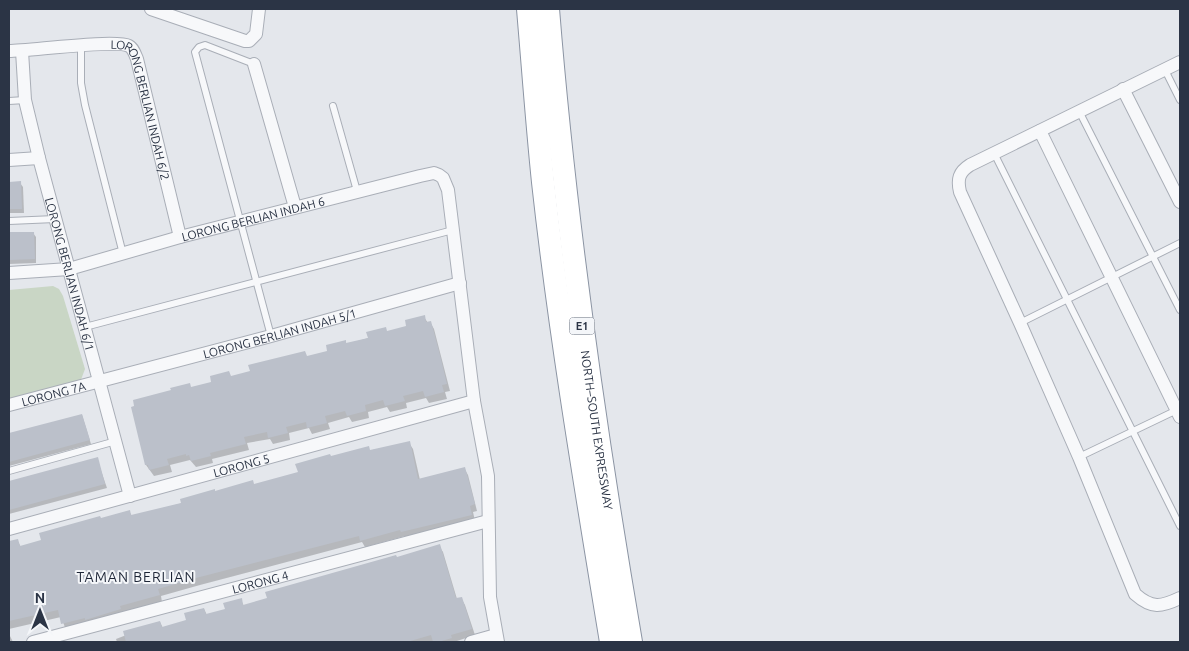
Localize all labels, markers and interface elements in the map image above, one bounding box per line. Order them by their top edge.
street label: LORONG BERLIAN INDAH 6/2 [111,37,172,181]
street label: LORONG BERLIAN INDAH 6 [180,194,326,243]
street label: LORONG BERLIAN INDAH 6/1 [43,196,97,352]
street label: LORONG BERLIAN INDAH 5/1 [202,306,358,360]
road number: E1 [570,318,594,334]
street label: NORTH–SOUTH EXPRESSWAY [579,349,616,511]
street label: LORONG 7A [20,379,87,408]
street label: LORONG 5 [212,451,271,479]
street label: LORONG 4 [230,568,290,595]
district label: TAMAN BERLIAN [77,569,195,585]
north arrow [15,586,65,636]
text: N [35,590,45,606]

